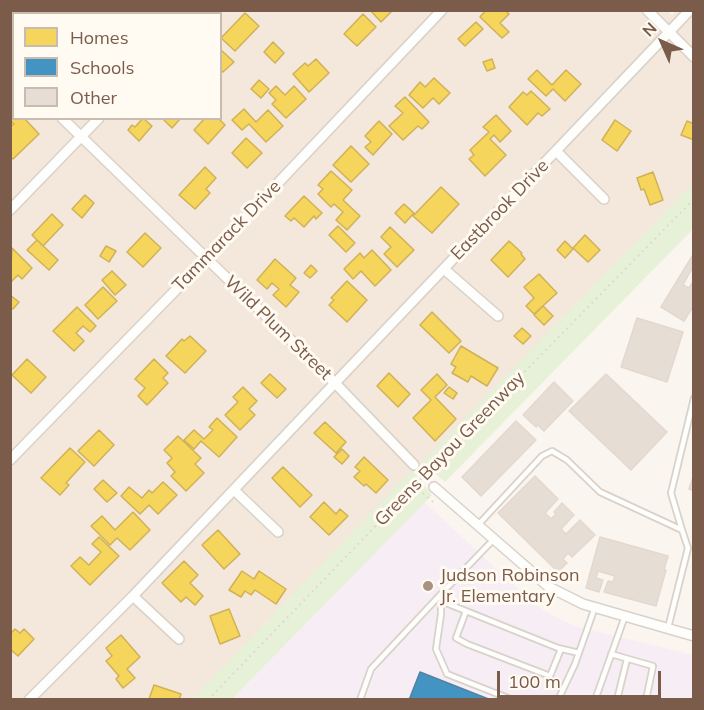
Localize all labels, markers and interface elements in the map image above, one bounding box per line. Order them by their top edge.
legend [12,12,222,120]
north arrow [632,12,692,72]
text: N [638,18,661,41]
text: Homes [70,26,129,49]
text: Schools [70,56,134,79]
text: Other [70,86,117,109]
street label: Eastbrook Drive [447,155,553,265]
street label: Tammarack Drive [168,176,286,296]
street label: Wild Plum Street [220,271,336,385]
street label: Greens Bayou Greenway [371,367,529,531]
place label: Judson Robinson Jr. Elementary [440,565,579,608]
marker: Judson Robinson Jr. Elementary [421,579,435,593]
scale bar [500,659,664,697]
text: 100 m [508,670,561,693]

